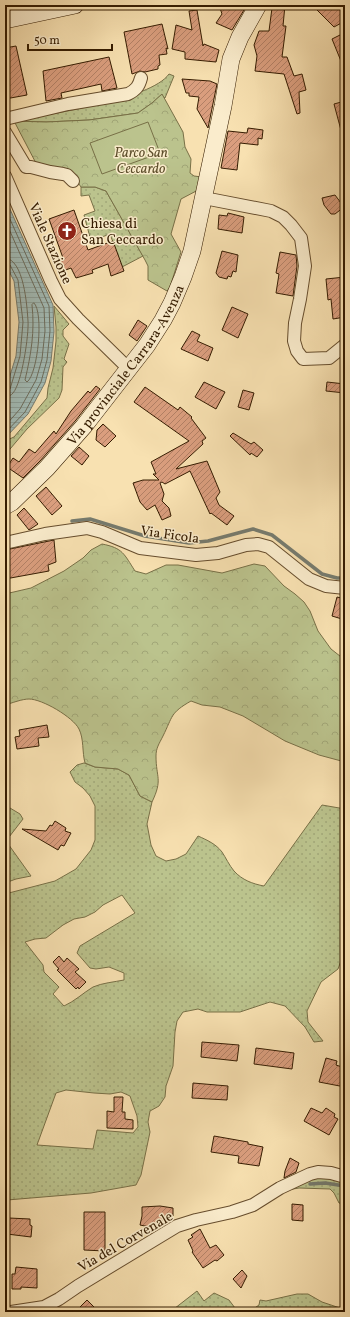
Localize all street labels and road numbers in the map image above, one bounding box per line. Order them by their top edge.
street label: Viale Stazione [23,200,76,288]
street label: Via provinciale Carrara-Avenza [63,282,190,450]
street label: Via Ficola [139,522,200,549]
street label: Via del Corvenale [75,1207,177,1277]

